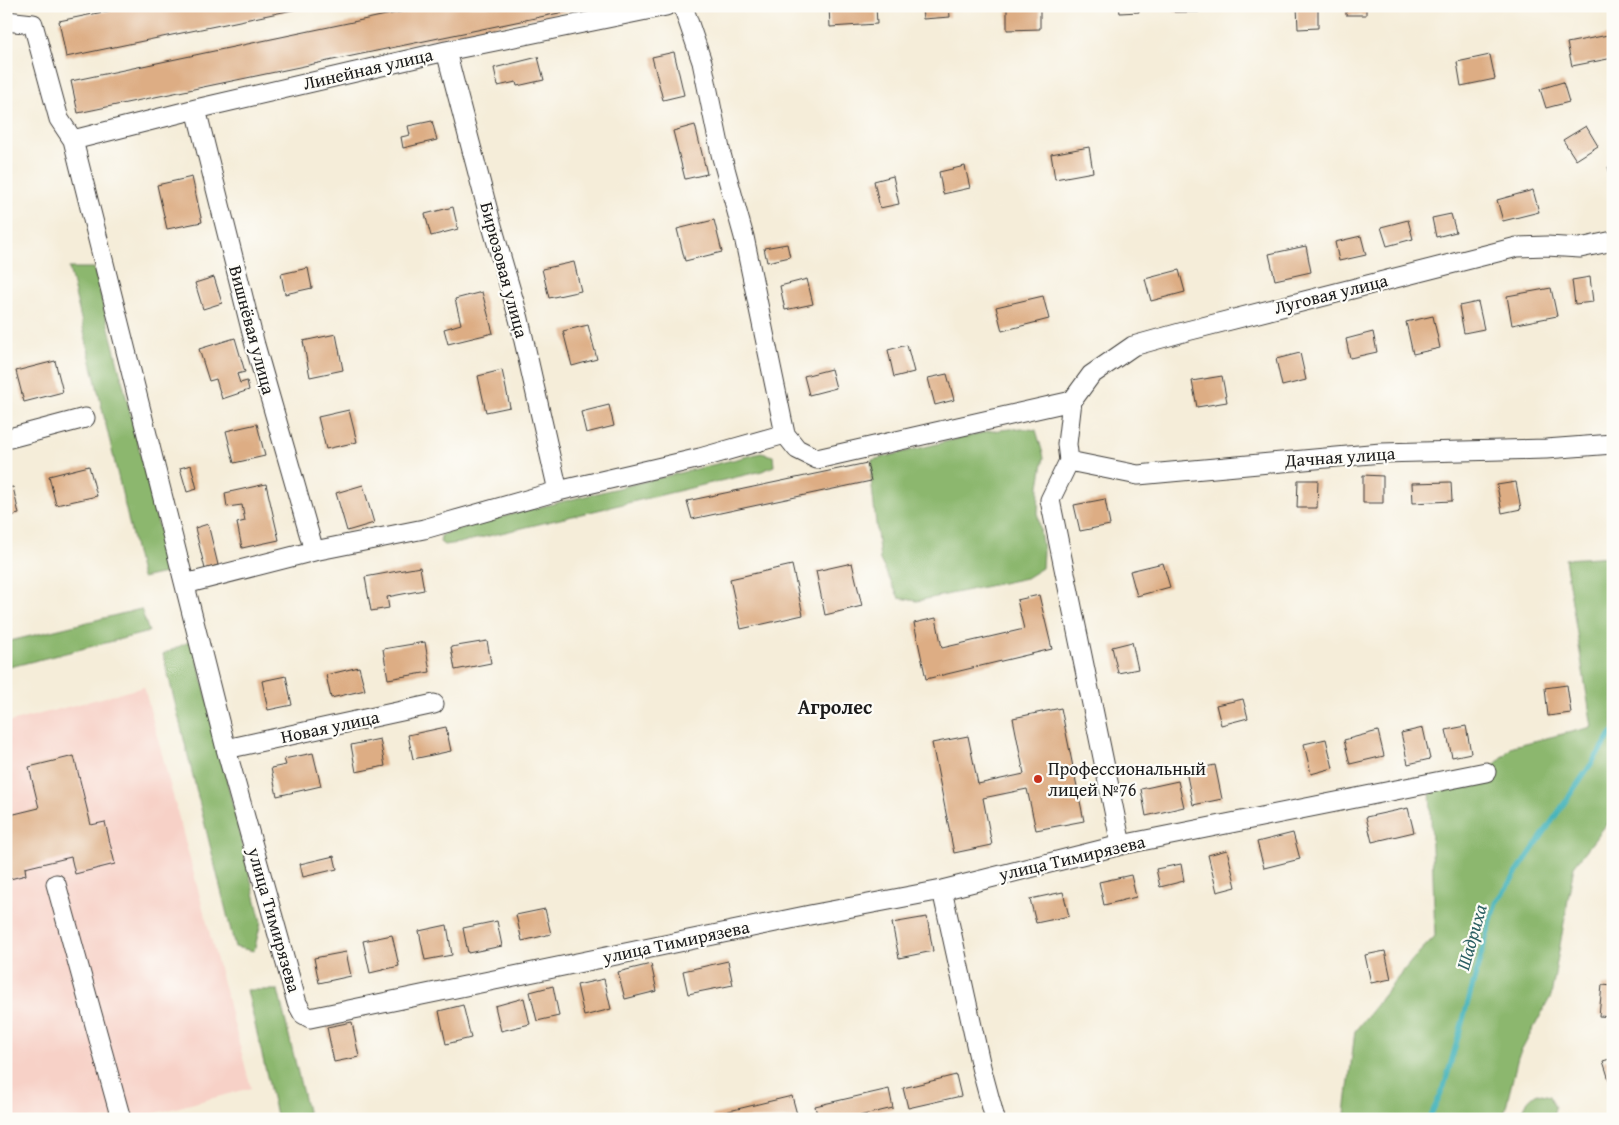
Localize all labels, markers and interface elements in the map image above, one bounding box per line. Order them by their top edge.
street label: Линейная улица [300,40,436,97]
street label: Бирюзовая улица [473,199,536,341]
street label: Вишнёвая улица [222,262,283,398]
street label: Луговая улица [1271,266,1391,321]
street label: Дачная улица [1283,439,1396,474]
district label: Агролес [798,692,872,721]
street label: Новая улица [278,703,382,750]
place label: Профессиональный лицей №76 [1048,755,1206,803]
marker: Профессиональный лицей №76 [1032,773,1044,785]
street label: улица Тимирязева [995,827,1148,888]
street label: улица Тимирязева [241,843,308,996]
water label: Шадриха [1448,901,1494,973]
street label: улица Тимирязева [599,913,752,970]

